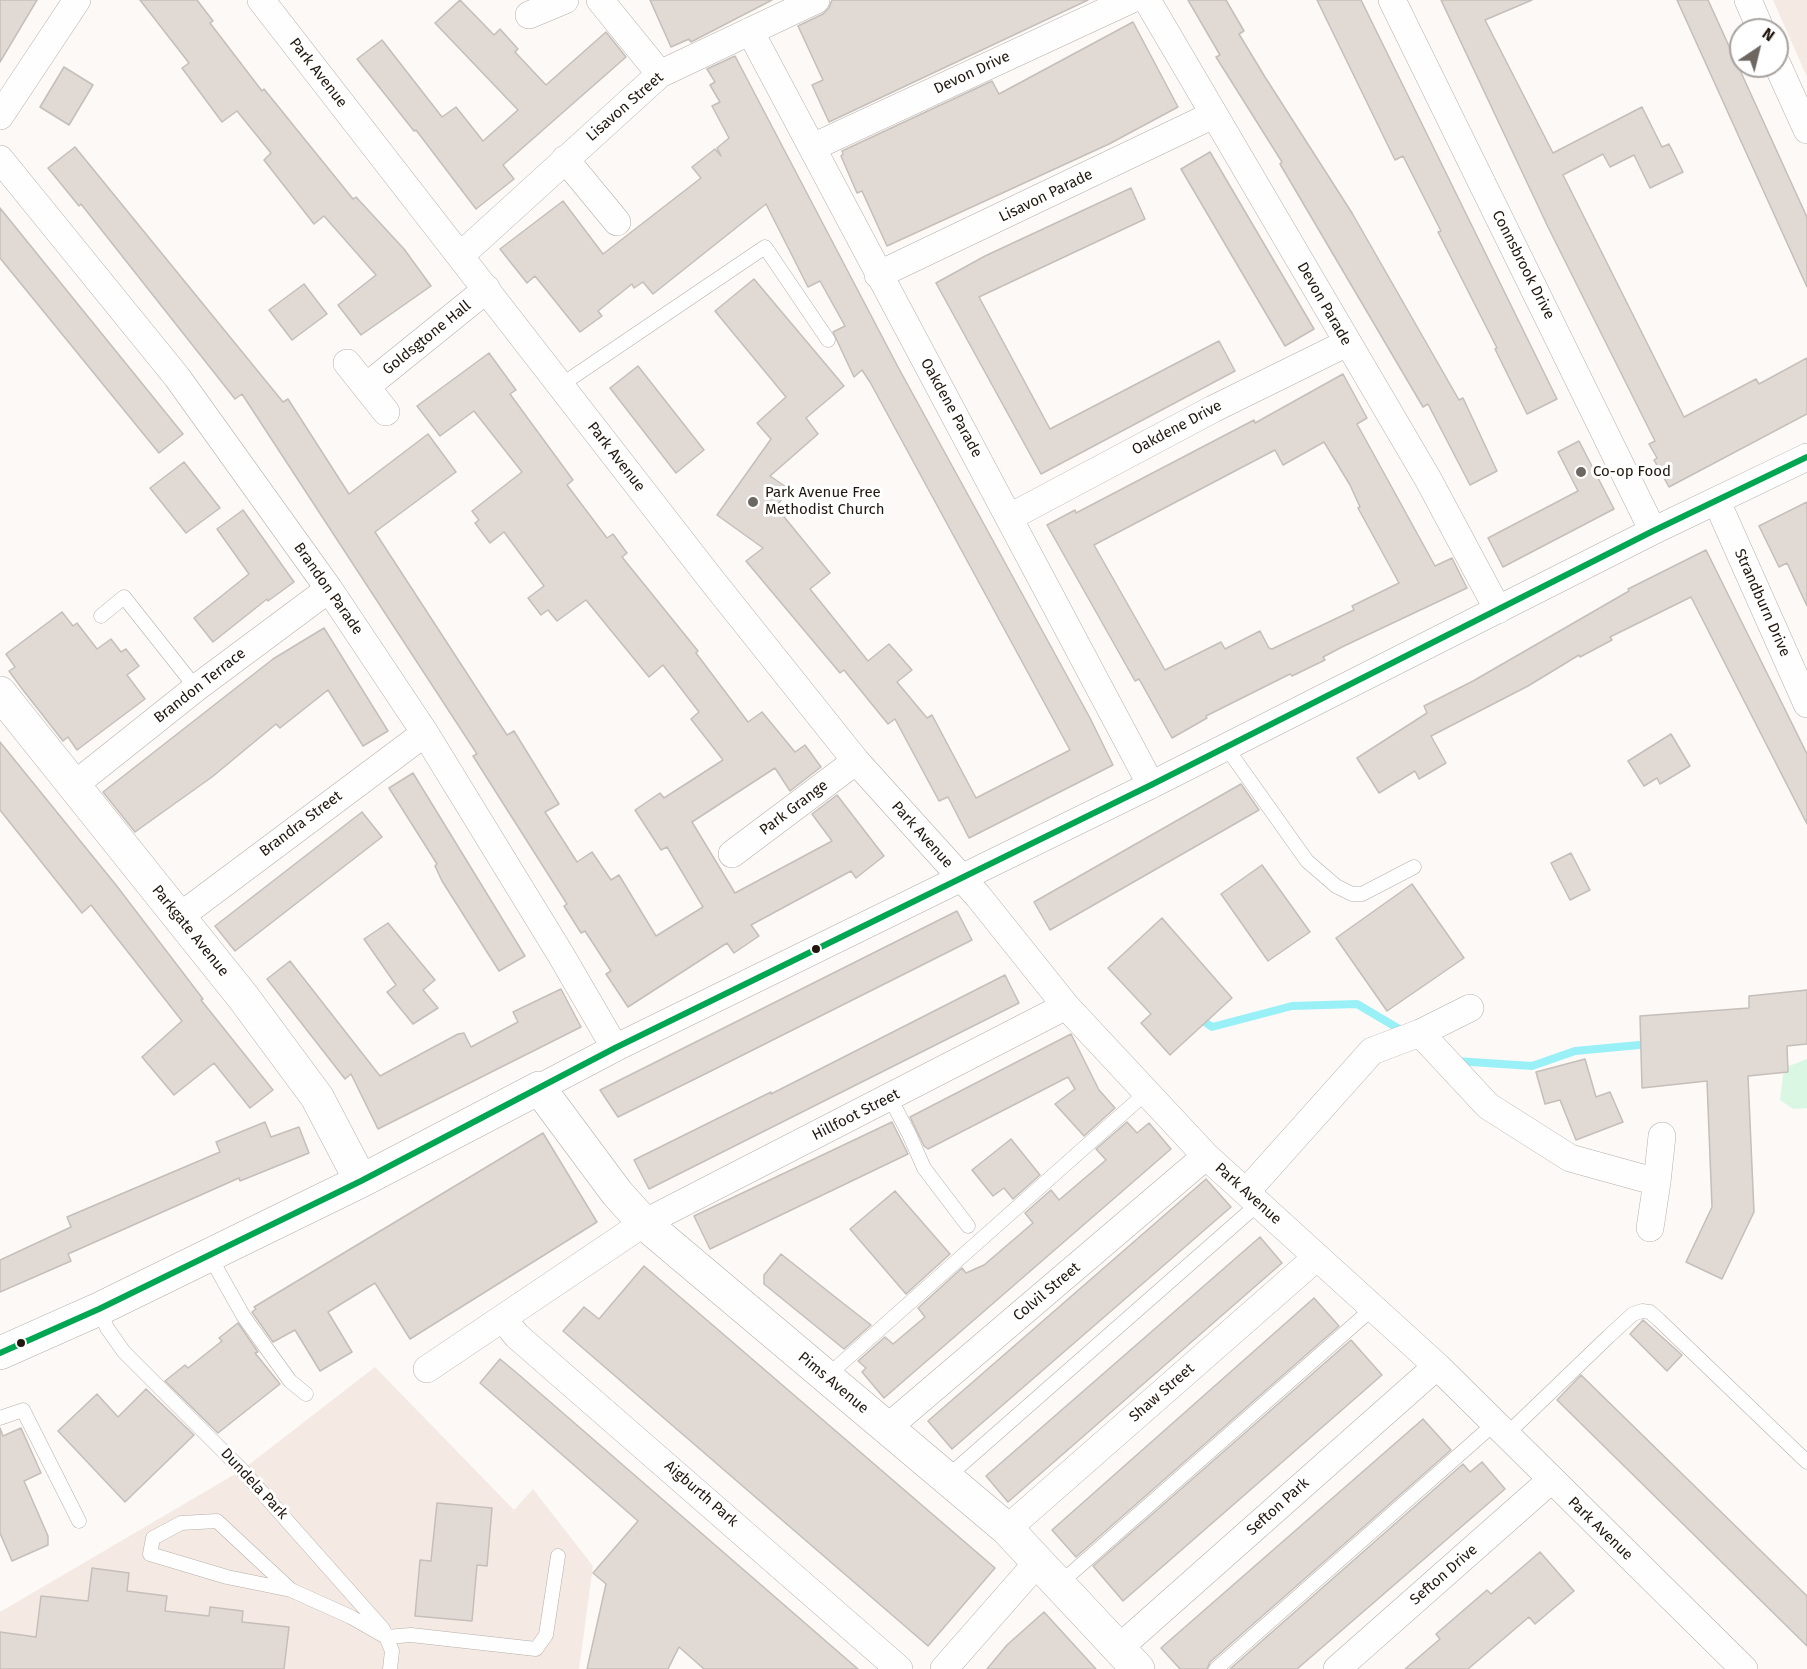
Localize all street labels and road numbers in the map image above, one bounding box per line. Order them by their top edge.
street label: Park Avenue [285,35,351,111]
street label: Devon Drive [931,48,1013,98]
street label: Lisavon Street [583,69,667,145]
street label: Lisavon Parade [996,166,1096,226]
street label: Connsbrook Drive [1488,207,1558,323]
street label: Devon Parade [1293,259,1355,349]
street label: Goldsgtone Hall [379,297,475,379]
street label: Oakdene Parade [916,355,986,461]
street label: Oakdene Drive [1129,397,1225,459]
street label: Park Avenue [583,419,649,495]
street label: Brandon Parade [290,539,366,639]
street label: Strandburn Drive [1730,546,1794,660]
street label: Brandon Terrace [151,645,249,727]
street label: Park Grange [756,776,832,840]
street label: Brandra Street [256,787,346,861]
street label: Park Avenue [887,798,957,872]
street label: Parkgate Avenue [148,882,232,980]
street label: Hillfoot Street [809,1085,903,1145]
street label: Park Avenue [1211,1159,1285,1229]
street label: Colvil Street [1010,1259,1084,1325]
street label: Pims Avenue [794,1348,872,1418]
street label: Shaw Street [1126,1360,1198,1426]
street label: Dundela Park [217,1445,291,1523]
street label: Aigburth Park [660,1457,742,1531]
street label: Sefton Park [1243,1474,1313,1540]
street label: Park Avenue [1564,1494,1636,1564]
street label: Sefton Drive [1407,1541,1481,1609]

